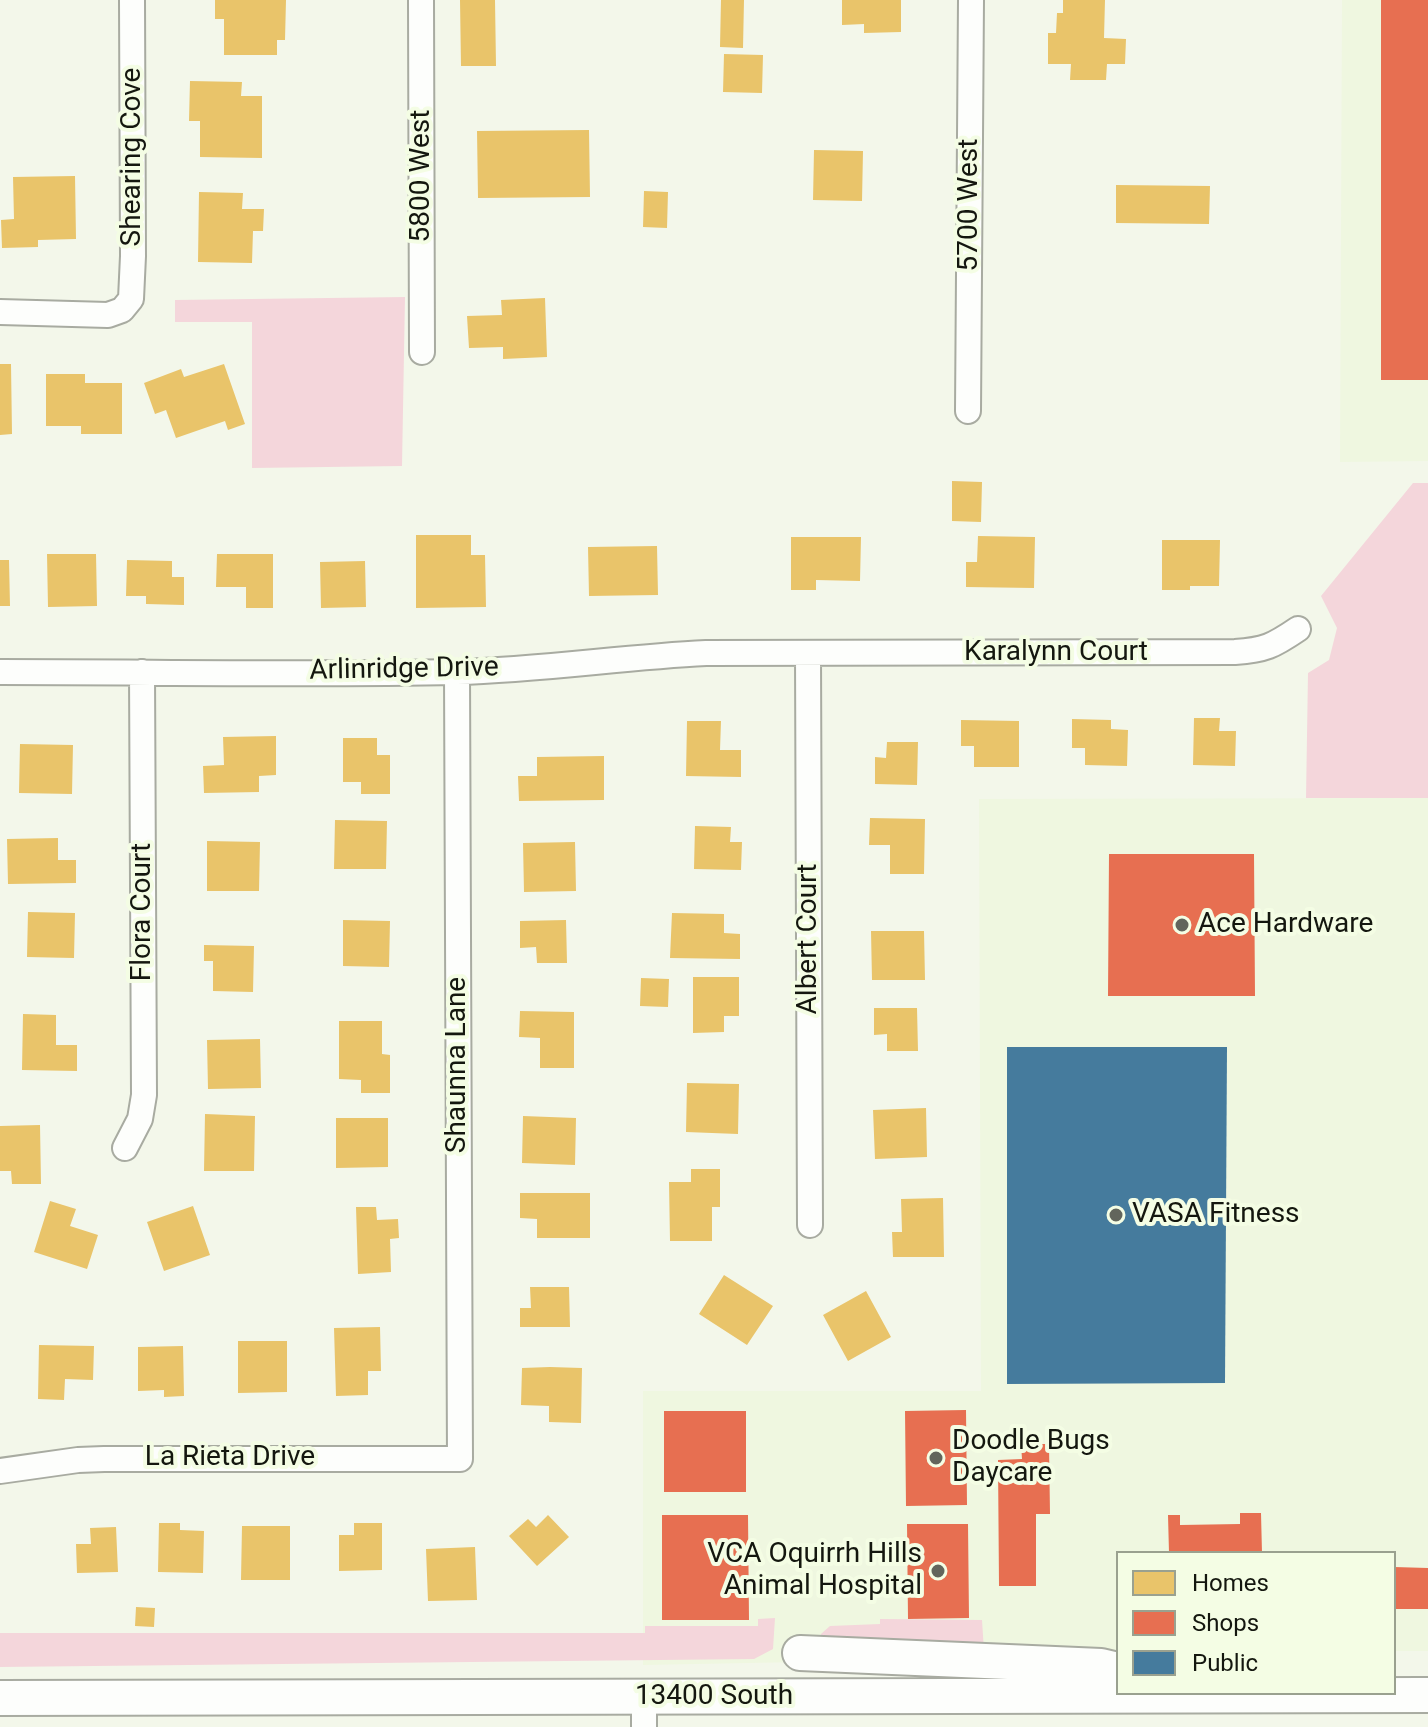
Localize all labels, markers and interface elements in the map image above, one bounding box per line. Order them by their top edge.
street label: Shearing Cove [116,68,150,246]
street label: 5800 West [405,110,439,242]
street label: 5700 West [953,139,987,271]
street label: Karalynn Court [964,636,1148,670]
street label: Arlinridge Drive [309,652,499,688]
street label: Flora Court [126,843,160,981]
street label: Albert Court [792,864,826,1014]
place label: Ace Hardware [1198,908,1373,942]
marker: Ace Hardware [1173,916,1191,934]
street label: Shaunna Lane [441,977,475,1153]
place label: VASA Fitness [1132,1198,1300,1232]
marker: VASA Fitness [1107,1206,1125,1224]
place label: Doodle Bugs Daycare [952,1425,1110,1491]
street label: La Rieta Drive [145,1441,315,1475]
marker: Doodle Bugs Daycare [927,1449,945,1467]
place label: VCA Oquirrh Hills Animal Hospital [707,1538,922,1604]
legend [1116,1551,1396,1695]
marker: VCA Oquirrh Hills Animal Hospital [929,1562,947,1580]
text: Homes [1192,1569,1269,1597]
text: Shops [1192,1609,1259,1637]
text: Public [1192,1649,1258,1677]
street label: 13400 South [635,1680,793,1714]

